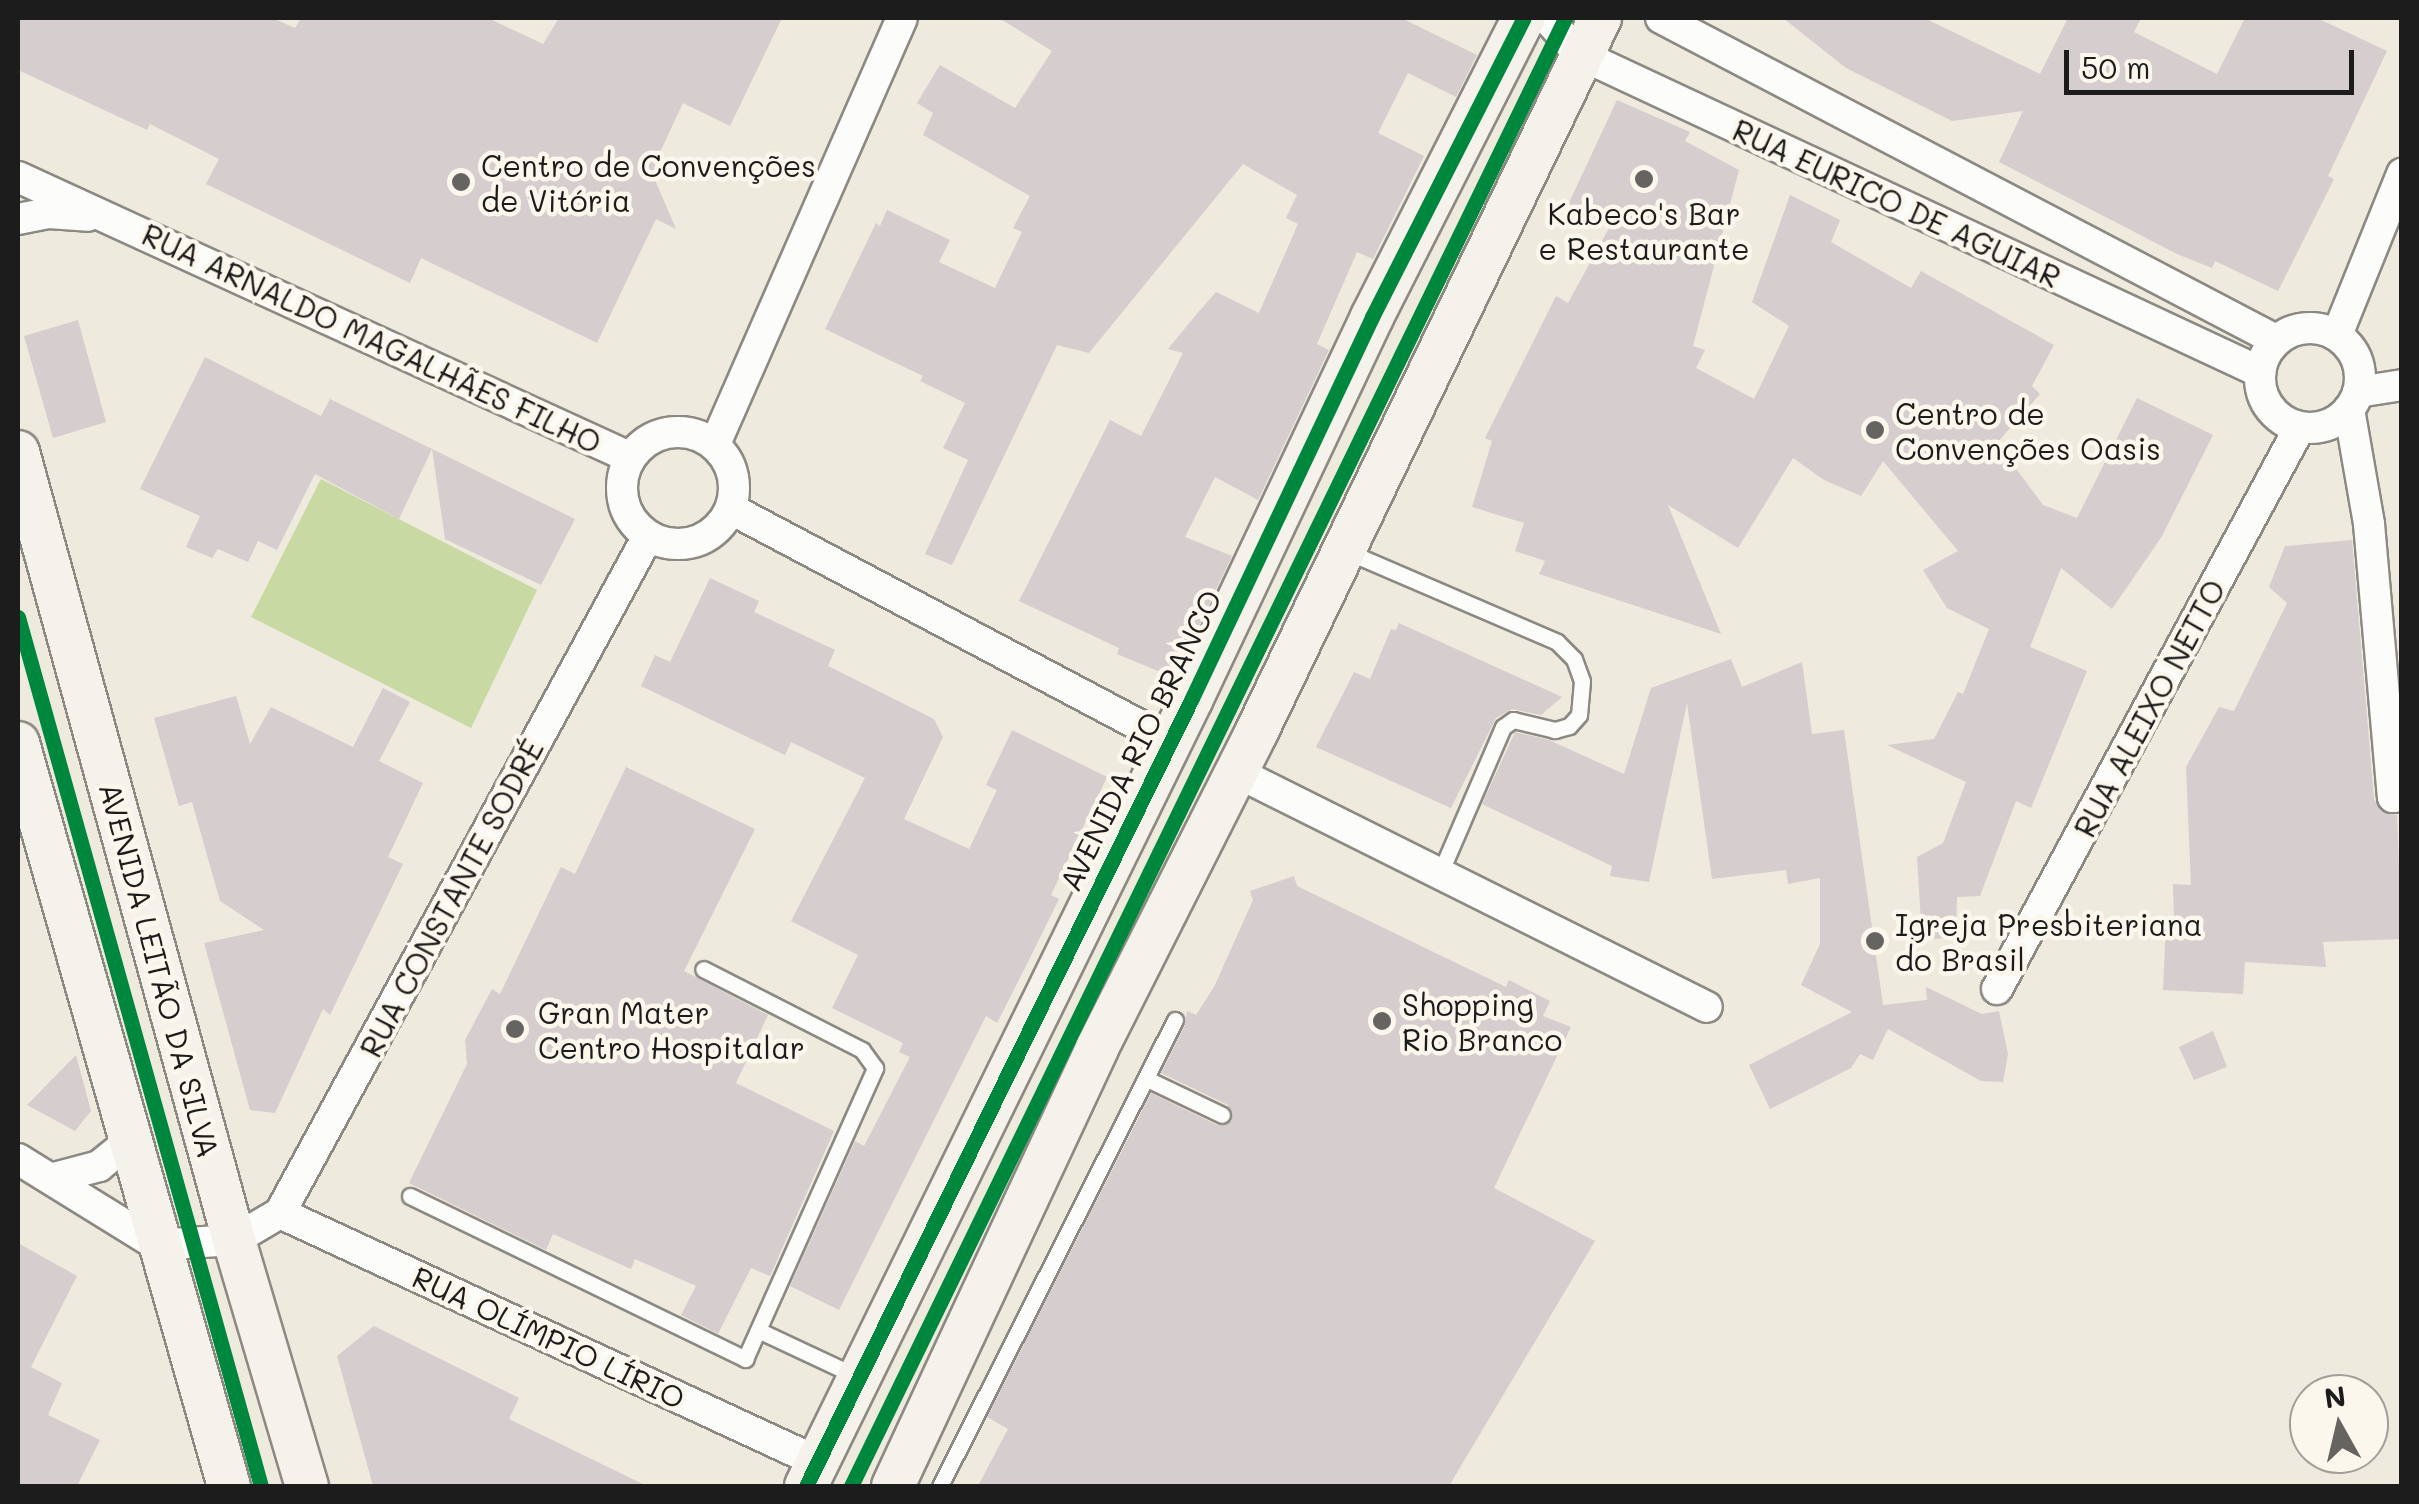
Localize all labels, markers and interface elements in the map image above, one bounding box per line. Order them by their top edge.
scale bar [2069,30,2359,92]
text: 50 m [2081,47,2151,87]
street label: RUA EURICO DE AGUIAR [1727,111,2067,295]
place label: Centro de Convenções de Vitória [481,147,816,218]
marker: Kabeco's Bar e Restaurante [1633,168,1655,190]
marker: Centro de Convenções de Vitória [450,171,472,193]
place label: Kabeco's Bar e Restaurante [1539,195,1749,266]
street label: RUA ARNALDO MAGALHÃES FILHO [137,216,607,460]
place label: Centro de Convenções Oasis [1895,395,2161,466]
marker: Centro de Convenções Oasis [1864,419,1886,441]
street label: RUA ALEIXO NETTO [2066,573,2232,843]
street label: AVENIDA RIO BRANCO [1051,584,1229,896]
street label: RUA CONSTANTE SODRÉ [352,733,550,1063]
street label: AVENIDA LEITÃO DA SILVA [93,779,227,1161]
place label: Igreja Presbiteriana do Brasil [1895,906,2202,976]
marker: Igreja Presbiteriana do Brasil [1864,930,1886,952]
place label: Shopping Rio Branco [1402,986,1562,1056]
place label: Gran Mater Centro Hospitalar [538,994,805,1064]
marker: Shopping Rio Branco [1371,1010,1393,1032]
marker: Gran Mater Centro Hospitalar [502,1016,528,1042]
street label: RUA OLÍMPIO LÍRIO [407,1258,691,1416]
north arrow [2289,1374,2389,1474]
text: N [2322,1377,2348,1416]

